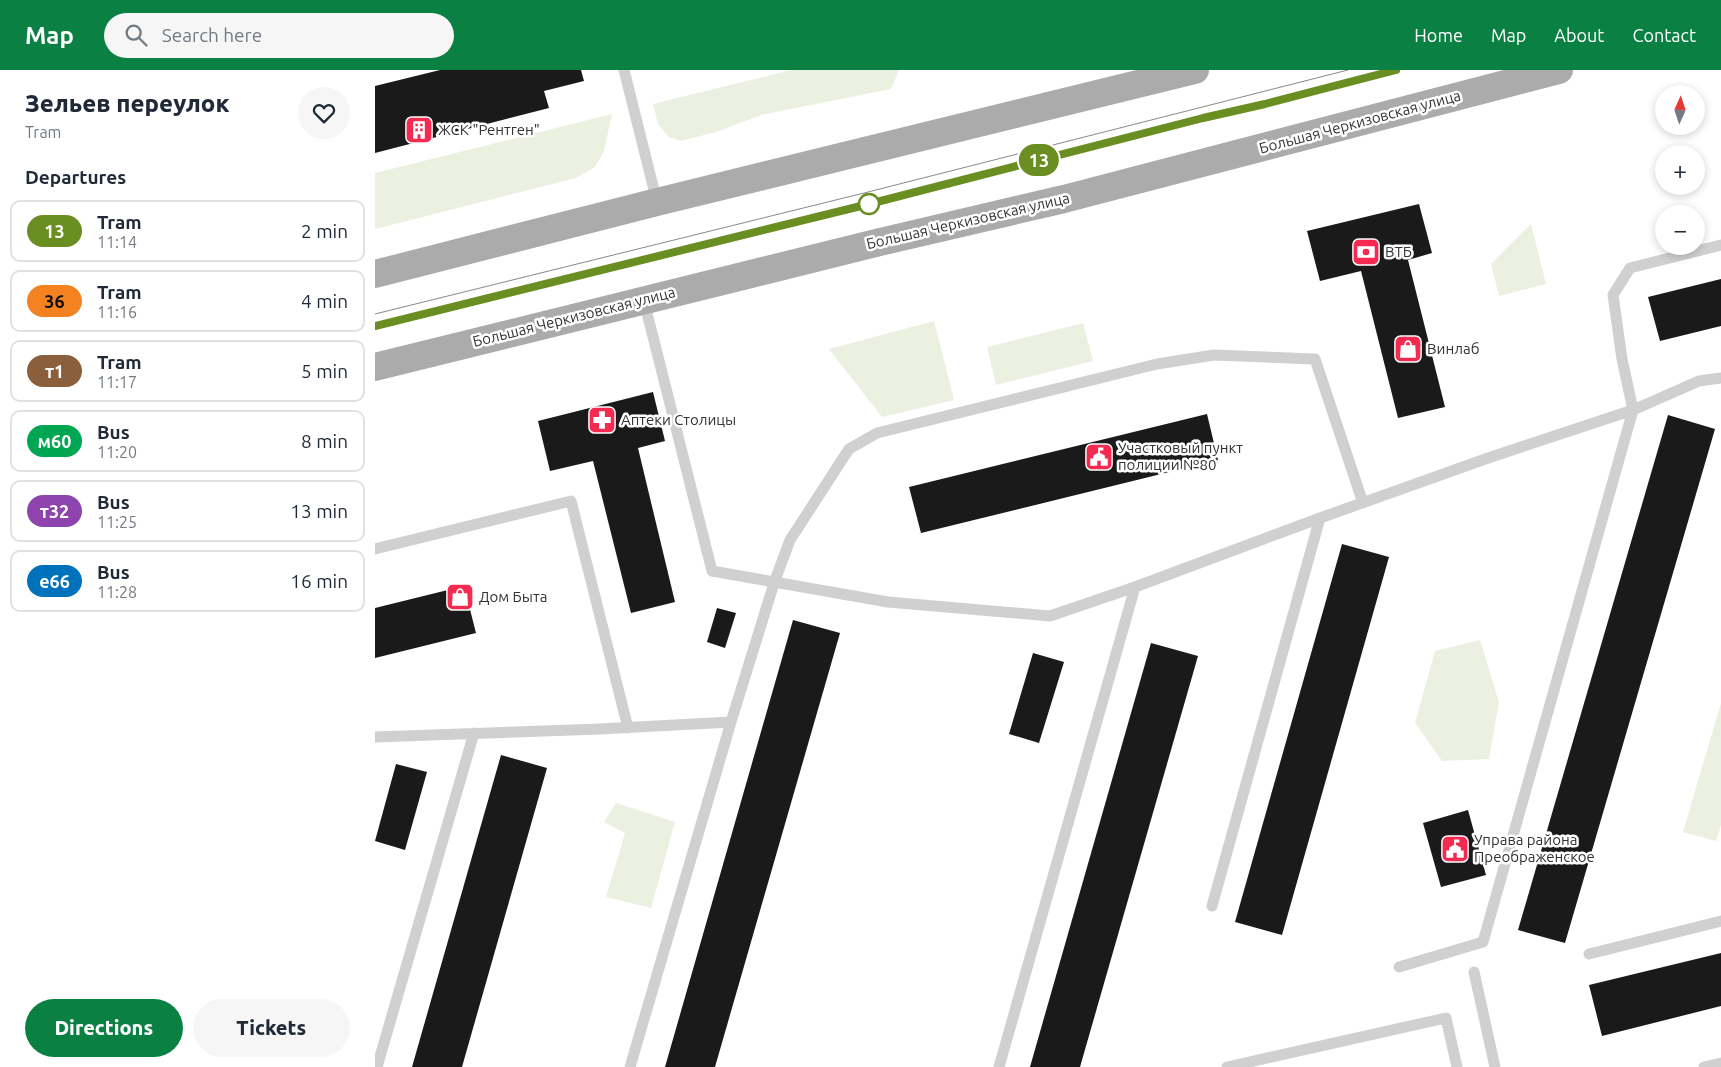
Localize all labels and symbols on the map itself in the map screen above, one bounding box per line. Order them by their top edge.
north arrow [1655,85,1705,135]
street label: Большая Черкизовская улица [1257,86,1463,157]
building icon: ЖСК "Рентген" [404,115,434,145]
place label: ЖСК "Рентген" [438,121,540,138]
line badge: 13 [1017,144,1061,176]
street label: Большая Черкизовская улица [865,189,1071,252]
unlabelled marker [858,193,880,215]
bank icon: ВТБ [1351,237,1381,267]
place label: ВТБ [1385,243,1412,260]
street label: Большая Черкизовская улица [471,283,677,350]
shop icon: Винлаб [1393,334,1423,364]
place label: Винлаб [1427,340,1479,357]
pharmacy icon: Аптеки Столицы [587,405,617,435]
place label: Аптеки Столицы [621,411,736,428]
place label: Участковый пункт полиции №80 [1118,439,1243,473]
public building icon: Участковый пункт полиции №80 [1084,442,1114,472]
shop icon: Дом Быта [445,582,475,612]
place label: Дом Быта [479,588,547,605]
place label: Управа района Преображенское [1474,831,1595,865]
public building icon: Управа района Преображенское [1440,834,1470,864]

